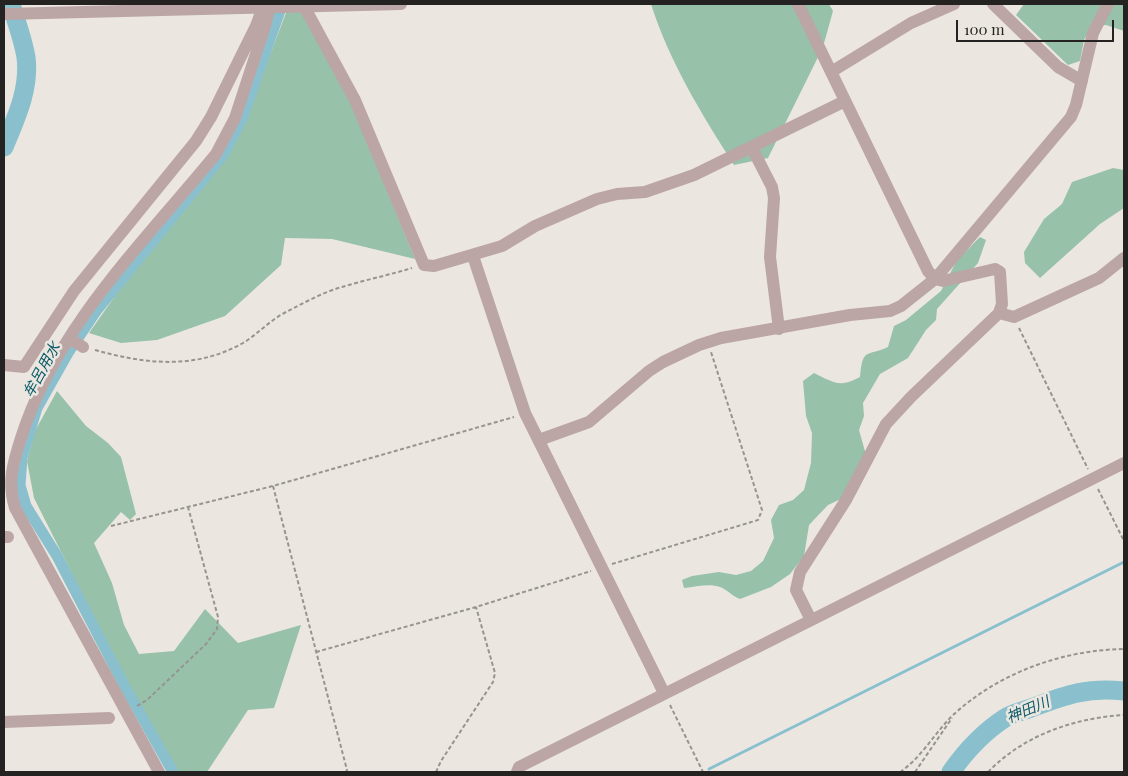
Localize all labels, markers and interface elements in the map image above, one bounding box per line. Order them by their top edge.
scale bar [958,10,1116,42]
text: 100 m [964,19,1005,39]
water label: 牟呂用水 [20,339,64,401]
water label: 神田川 [1004,693,1052,727]

